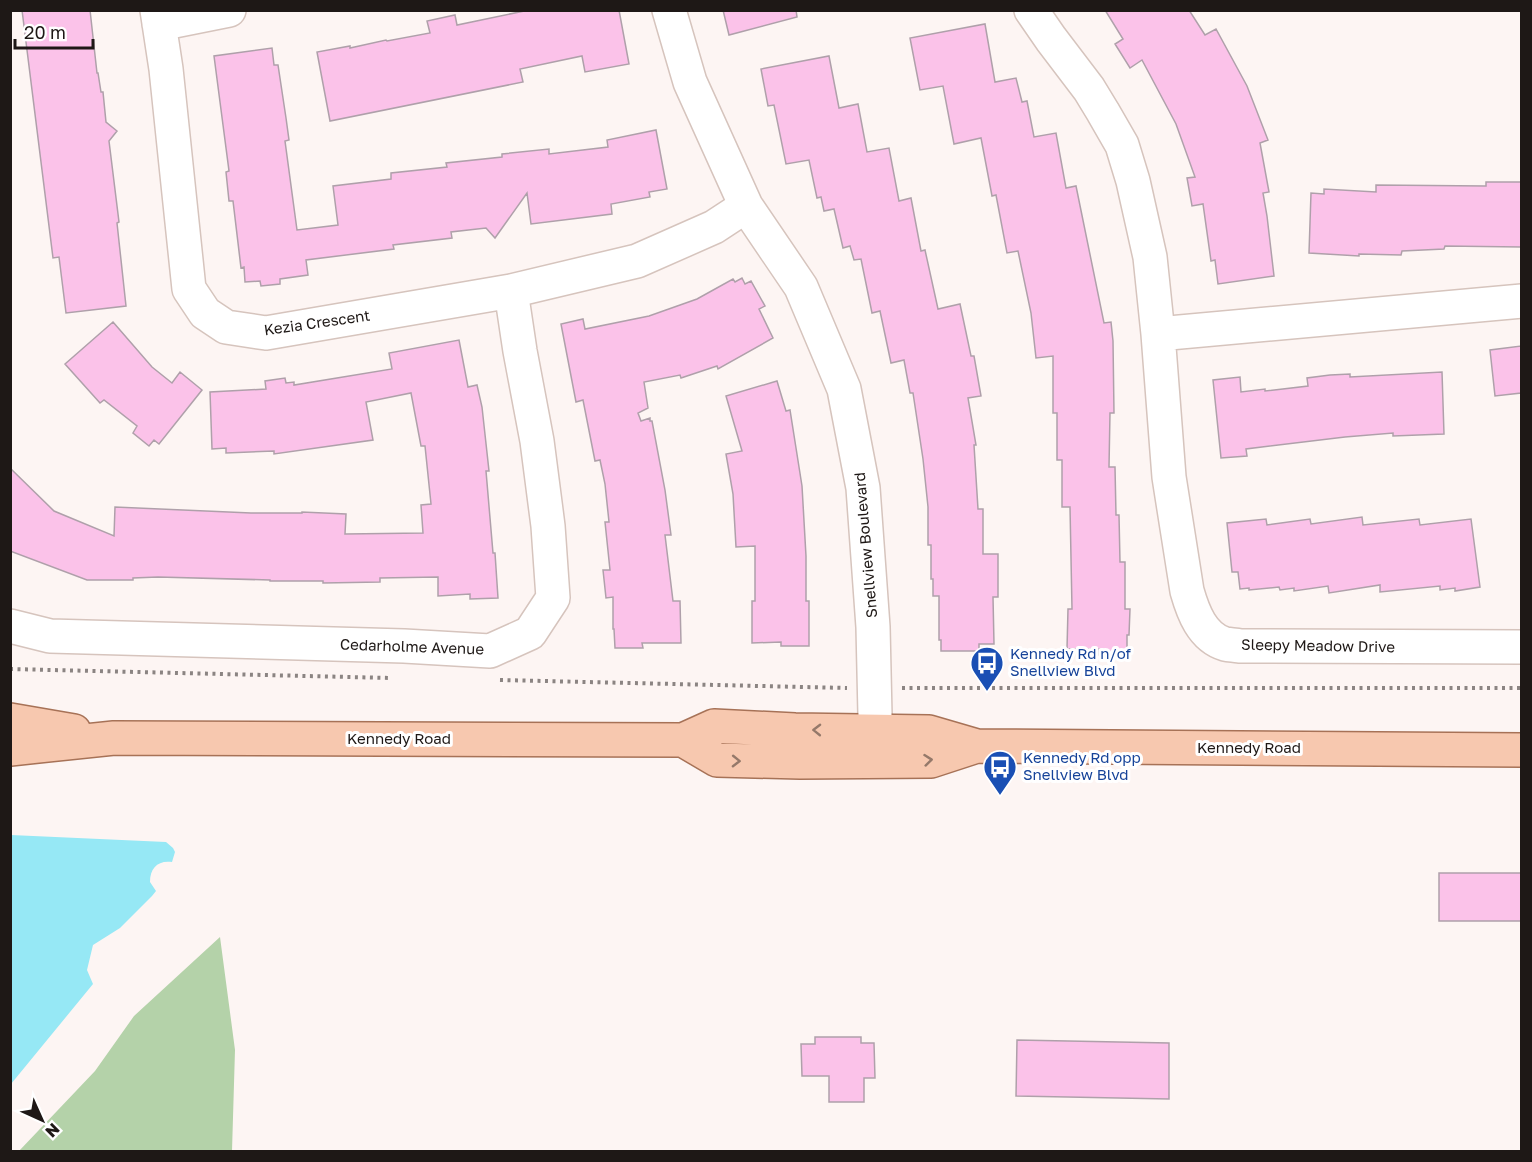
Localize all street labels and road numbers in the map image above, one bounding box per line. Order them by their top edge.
street label: Kezia Crescent [263,306,371,338]
street label: Snellview Boulevard [850,471,880,619]
street label: Cedarholme Avenue [340,634,485,658]
street label: Sleepy Meadow Drive [1241,635,1395,655]
street label: Kennedy Road [347,729,451,747]
street label: Kennedy Road [1197,738,1301,756]

